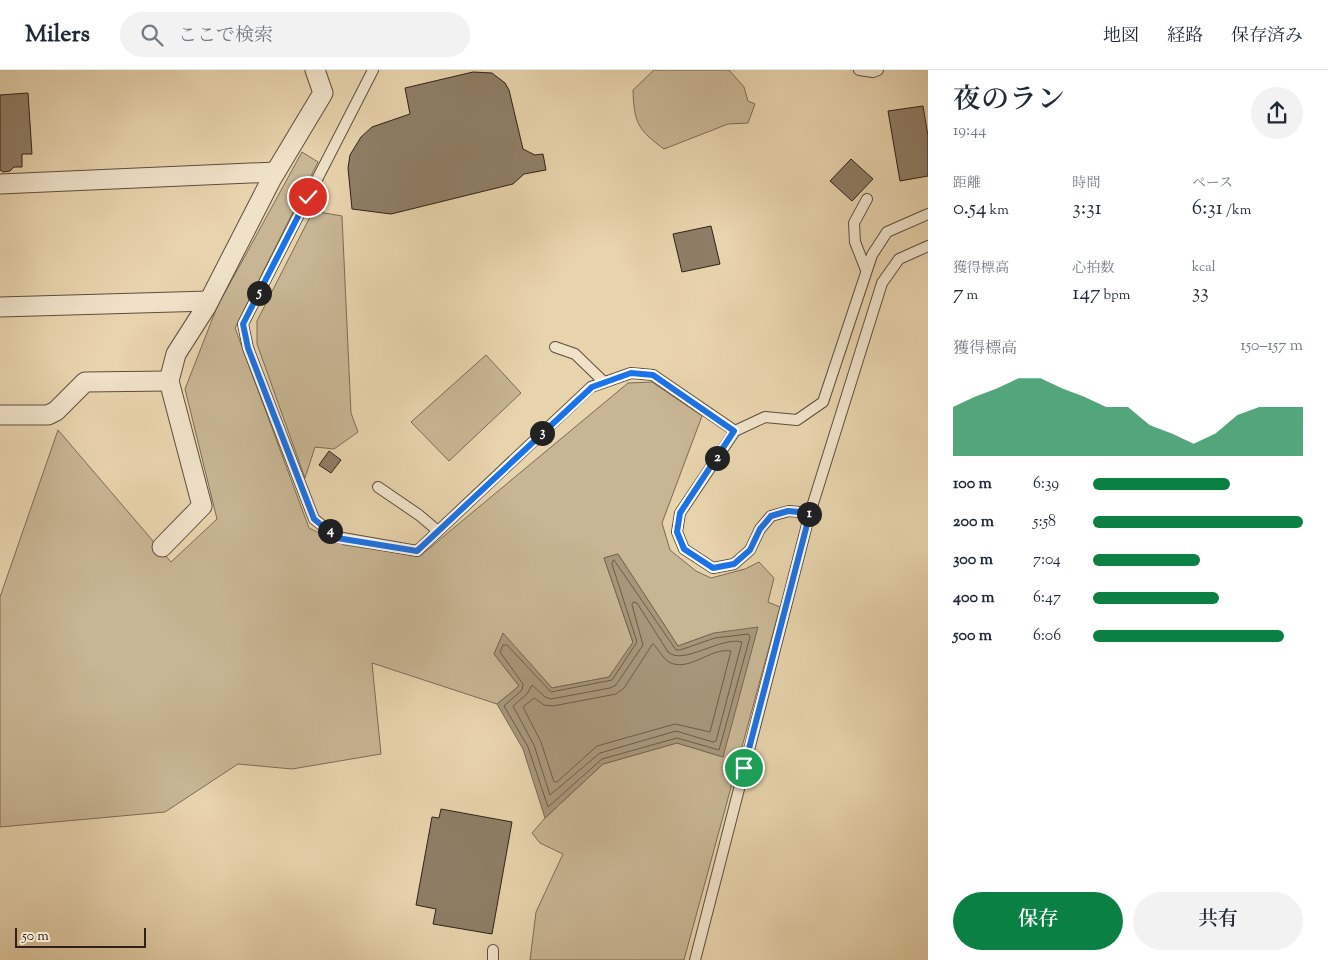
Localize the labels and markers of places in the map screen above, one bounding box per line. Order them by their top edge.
pin [287,176,329,218]
pin: 5 [246,280,272,306]
pin: 3 [530,420,554,446]
pin: 2 [704,446,730,470]
pin: 1 [796,502,822,526]
pin: 4 [318,518,342,544]
pin [723,747,765,789]

